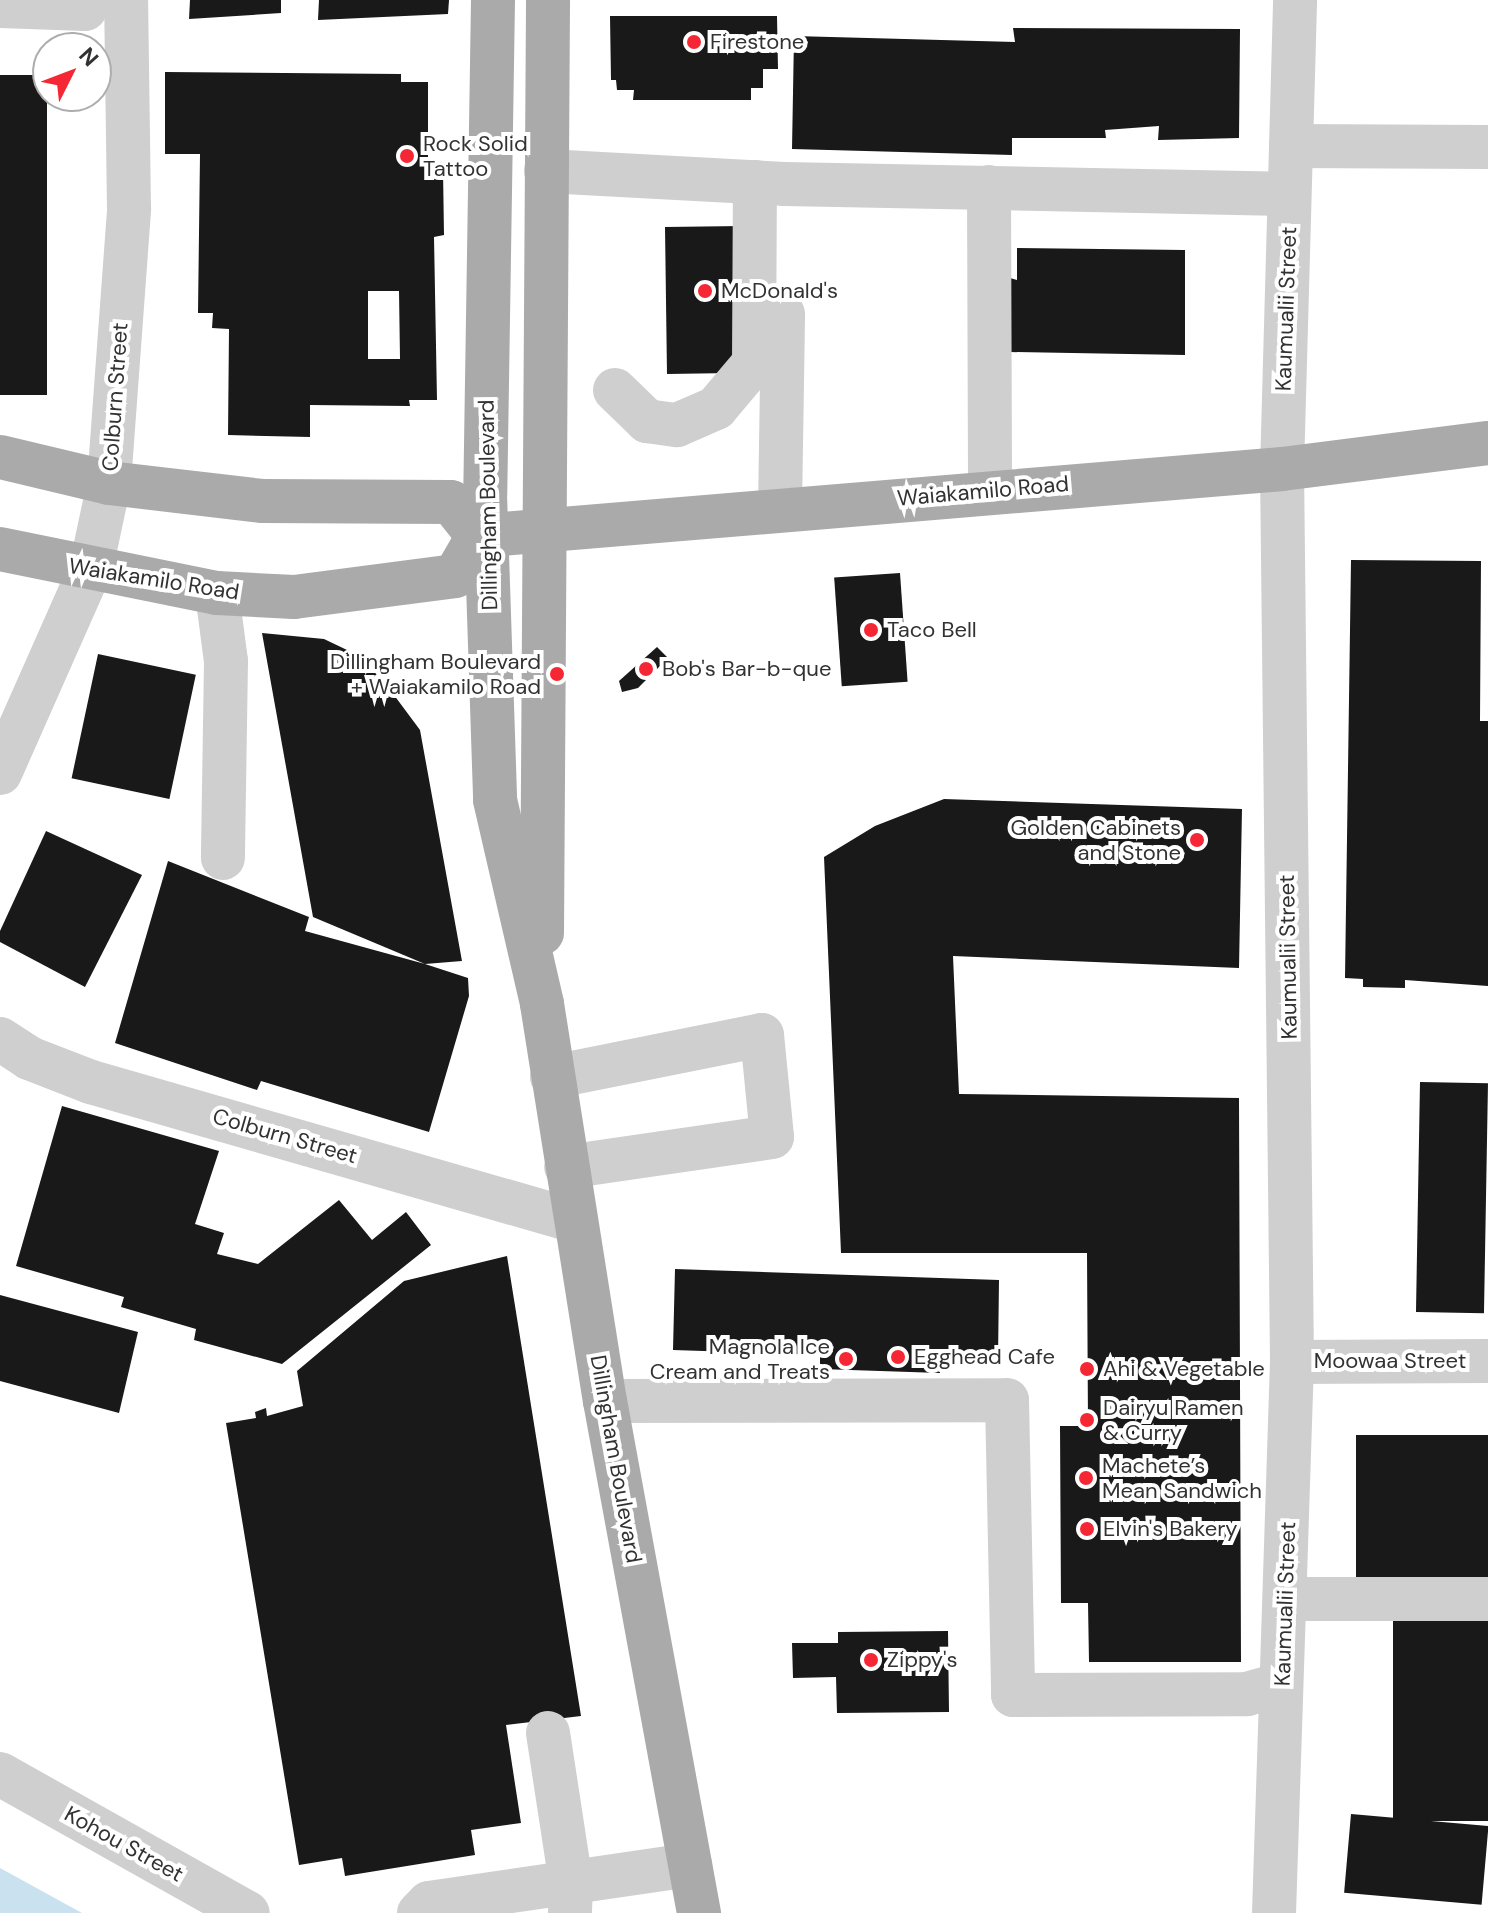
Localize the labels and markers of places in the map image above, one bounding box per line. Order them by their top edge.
place label: Firestone [710,29,804,55]
marker: Firestone [685,33,703,51]
place label: Rock Solid Tattoo [423,130,528,182]
marker: Rock Solid Tattoo [398,147,416,165]
place label: McDonald's [721,278,838,304]
marker: McDonald's [696,282,714,300]
place label: Taco Bell [887,617,977,643]
marker: Taco Bell [862,621,880,639]
place label: Dillingham Boulevard + Waiakamilo Road [330,648,541,700]
place label: Bob's Bar-b-que [662,656,831,682]
marker: Bob's Bar-b-que [637,660,655,678]
marker: Dillingham Boulevard + Waiakamilo Road [548,665,566,683]
place label: Golden Cabinets and Stone [1010,814,1181,866]
marker: Golden Cabinets and Stone [1188,831,1206,849]
place label: Magnola Ice Cream and Treats [650,1333,830,1384]
place label: Egghead Cafe [914,1344,1055,1370]
marker: Egghead Cafe [889,1348,907,1366]
marker: Magnola Ice Cream and Treats [837,1350,855,1368]
place label: Ahi & Vegetable [1103,1356,1265,1382]
marker: Ahi & Vegetable [1078,1360,1096,1378]
place label: Dairyu Ramen & Curry [1103,1394,1244,1446]
marker: Dairyu Ramen & Curry [1078,1411,1096,1429]
place label: Machete’s Mean Sandwich [1102,1452,1262,1504]
marker: Machete’s Mean Sandwich [1077,1469,1095,1487]
place label: Elvin's Bakery [1103,1516,1238,1542]
marker: Elvin's Bakery [1078,1520,1096,1538]
place label: Zippy's [887,1647,958,1673]
marker: Zippy's [862,1651,880,1669]

